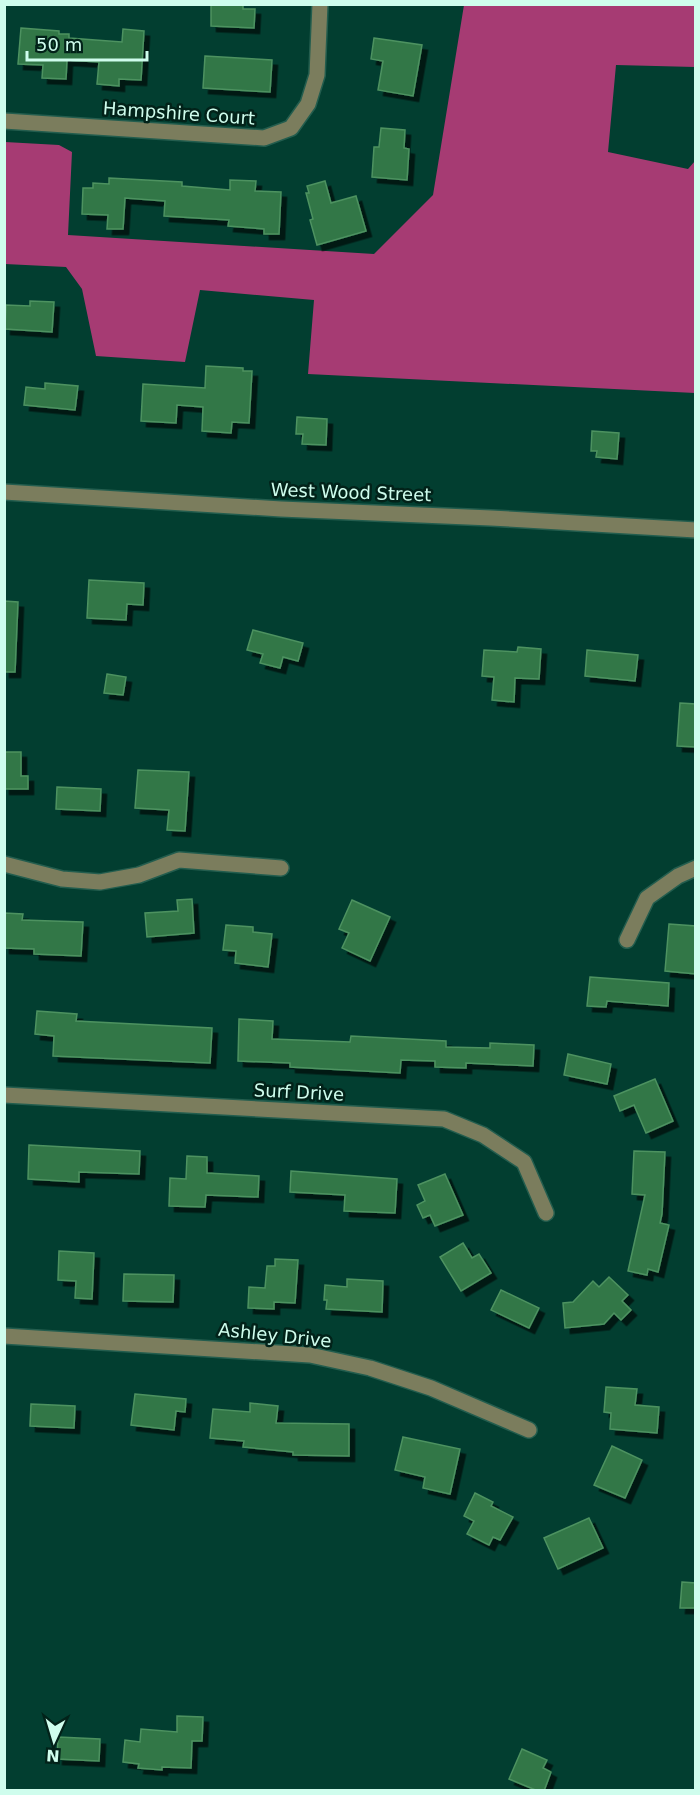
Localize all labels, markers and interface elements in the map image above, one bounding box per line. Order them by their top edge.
scale bar [27,24,147,62]
text: 50 m [36,34,82,55]
street label: Hampshire Court [102,97,256,129]
street label: West Wood Street [270,479,432,505]
street label: Surf Drive [253,1079,345,1105]
street label: Ashley Drive [217,1319,333,1351]
north arrow [24,1711,84,1771]
text: N [46,1746,60,1765]

